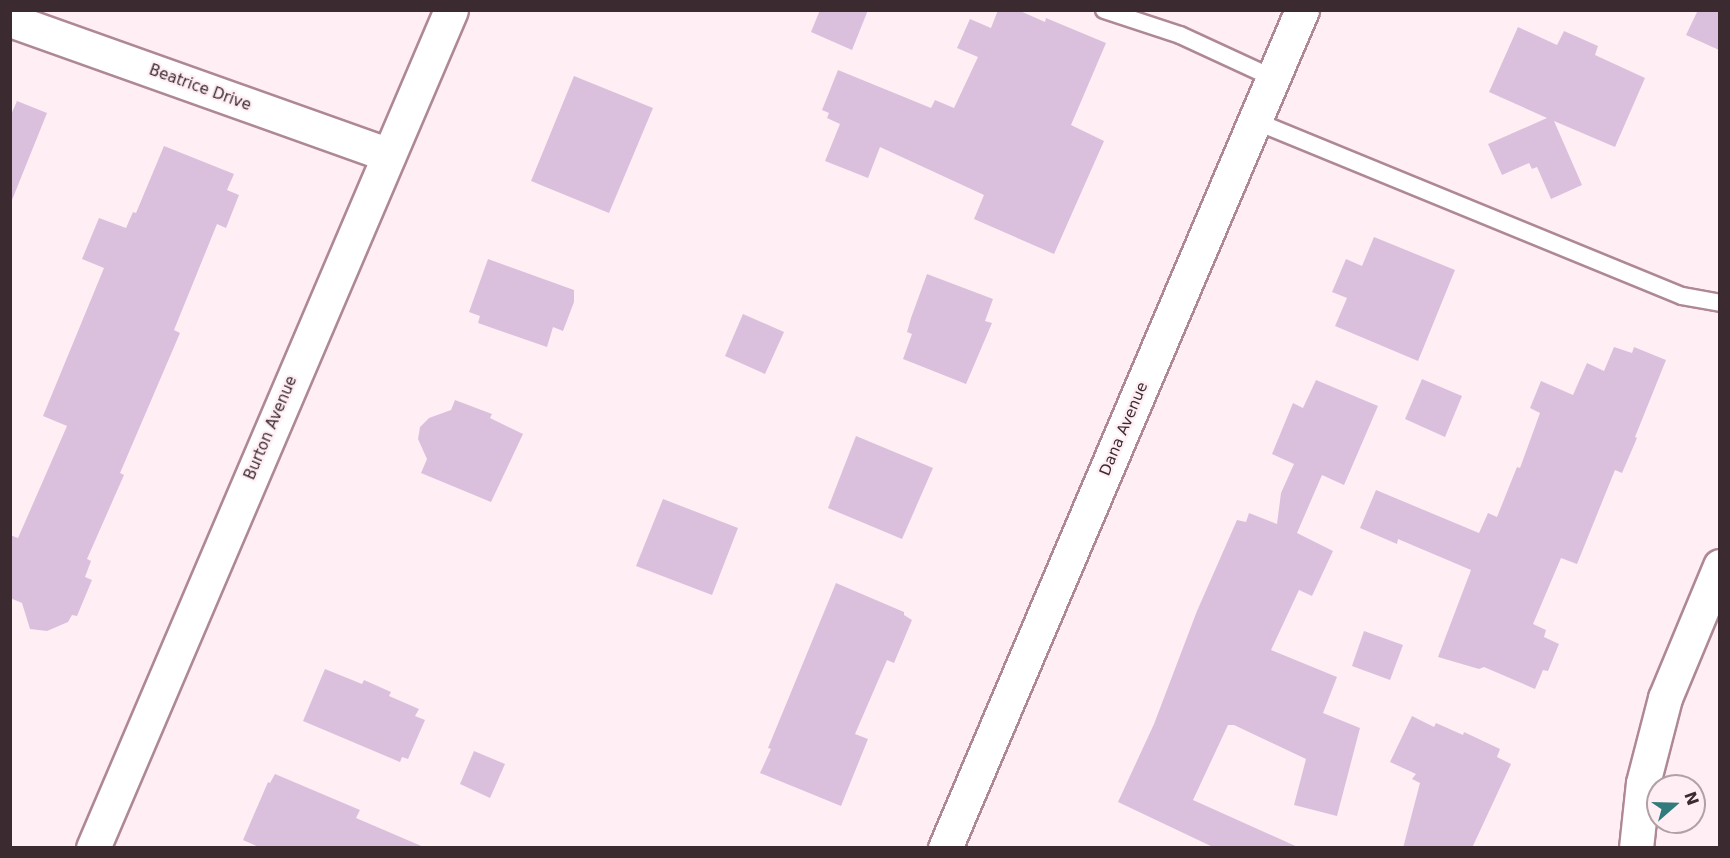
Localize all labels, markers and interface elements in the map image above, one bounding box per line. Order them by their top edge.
street label: Beatrice Drive [147,61,253,115]
street label: Burton Avenue [241,373,301,483]
street label: Dana Avenue [1096,379,1152,479]
north arrow [1646,774,1706,834]
text: N [1680,789,1703,808]

